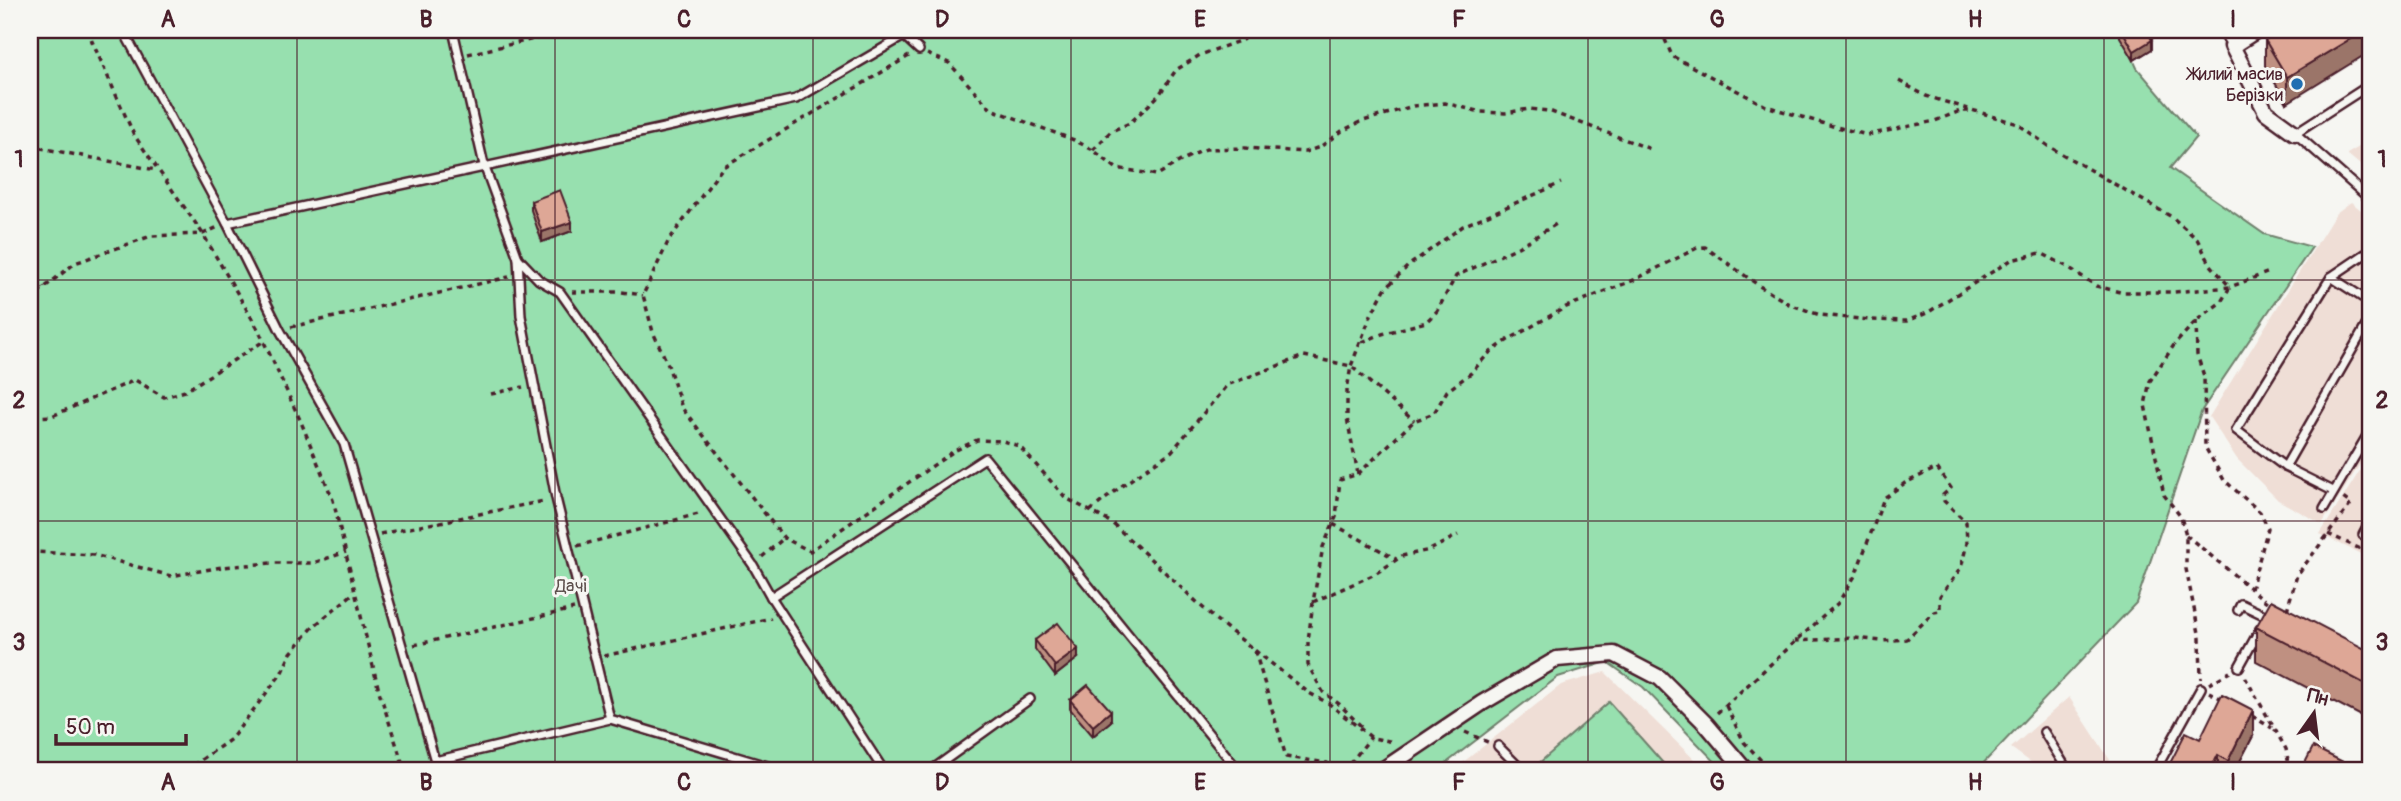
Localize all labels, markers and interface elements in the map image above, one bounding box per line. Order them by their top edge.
text: A [161,5,176,34]
text: B [419,5,433,34]
text: C [677,5,691,34]
text: D [935,5,949,34]
text: E [1194,5,1206,34]
text: F [1452,5,1466,34]
text: G [1709,5,1725,34]
text: H [1968,5,1982,34]
text: I [2230,5,2236,34]
place label: Жилий масив Берізки [2185,63,2283,107]
marker: Жилий масив Берізки [2289,76,2305,92]
text: 1 [15,145,24,174]
text: 1 [2378,145,2387,174]
text: 2 [13,386,26,415]
text: 2 [2376,386,2389,415]
park label: Дачі [554,575,587,598]
text: 3 [13,628,25,657]
text: 3 [2376,628,2388,657]
north arrow [2278,678,2348,748]
text: Пн [2305,683,2331,712]
scale bar [56,703,186,747]
text: 50 m [66,714,115,741]
text: A [161,768,176,797]
text: B [419,768,433,797]
text: C [677,768,691,797]
text: D [935,768,949,797]
text: E [1194,768,1206,797]
text: F [1452,768,1466,797]
text: G [1709,768,1725,797]
text: H [1968,768,1982,797]
text: I [2230,768,2236,797]

